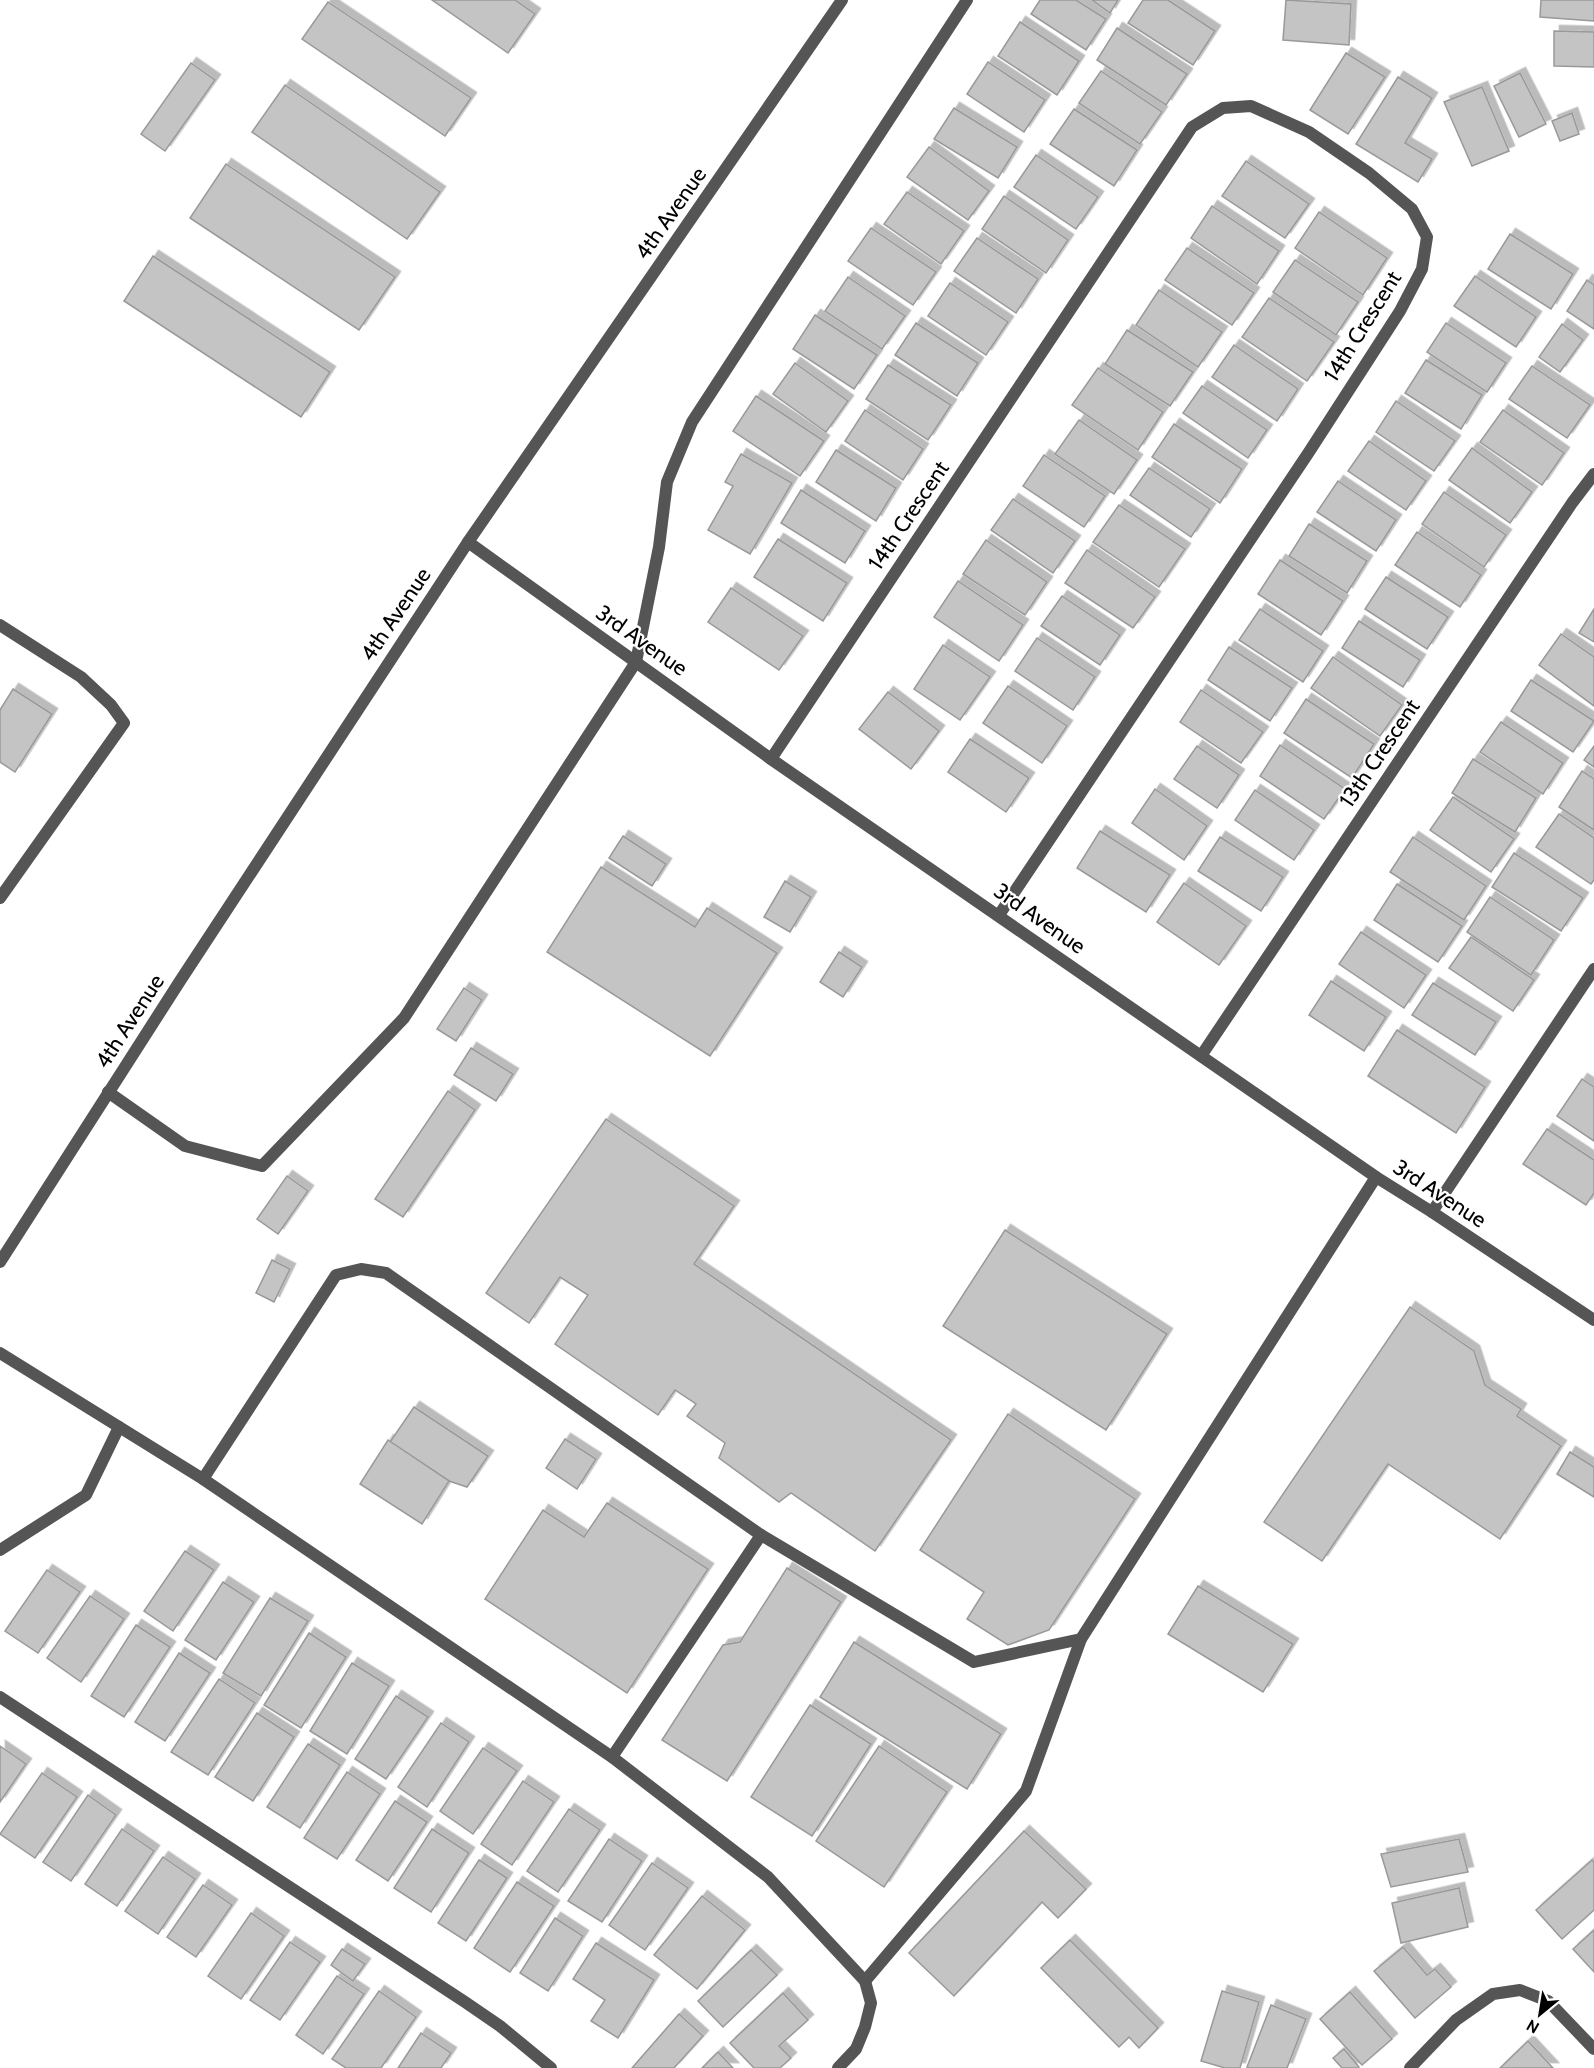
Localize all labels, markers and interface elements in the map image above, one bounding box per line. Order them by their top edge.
street label: 4th Avenue [629,162,712,265]
street label: 14th Crescent [1318,266,1407,387]
street label: 14th Crescent [862,455,955,575]
street label: 4th Avenue [354,562,436,666]
street label: 3rd Avenue [591,599,693,682]
street label: 13th Crescent [1333,694,1426,812]
street label: 3rd Avenue [989,877,1091,960]
street label: 4th Avenue [89,969,170,1073]
street label: 3rd Avenue [1388,1153,1491,1233]
north arrow [1510,1984,1570,2044]
text: N [1523,2016,1542,2038]

